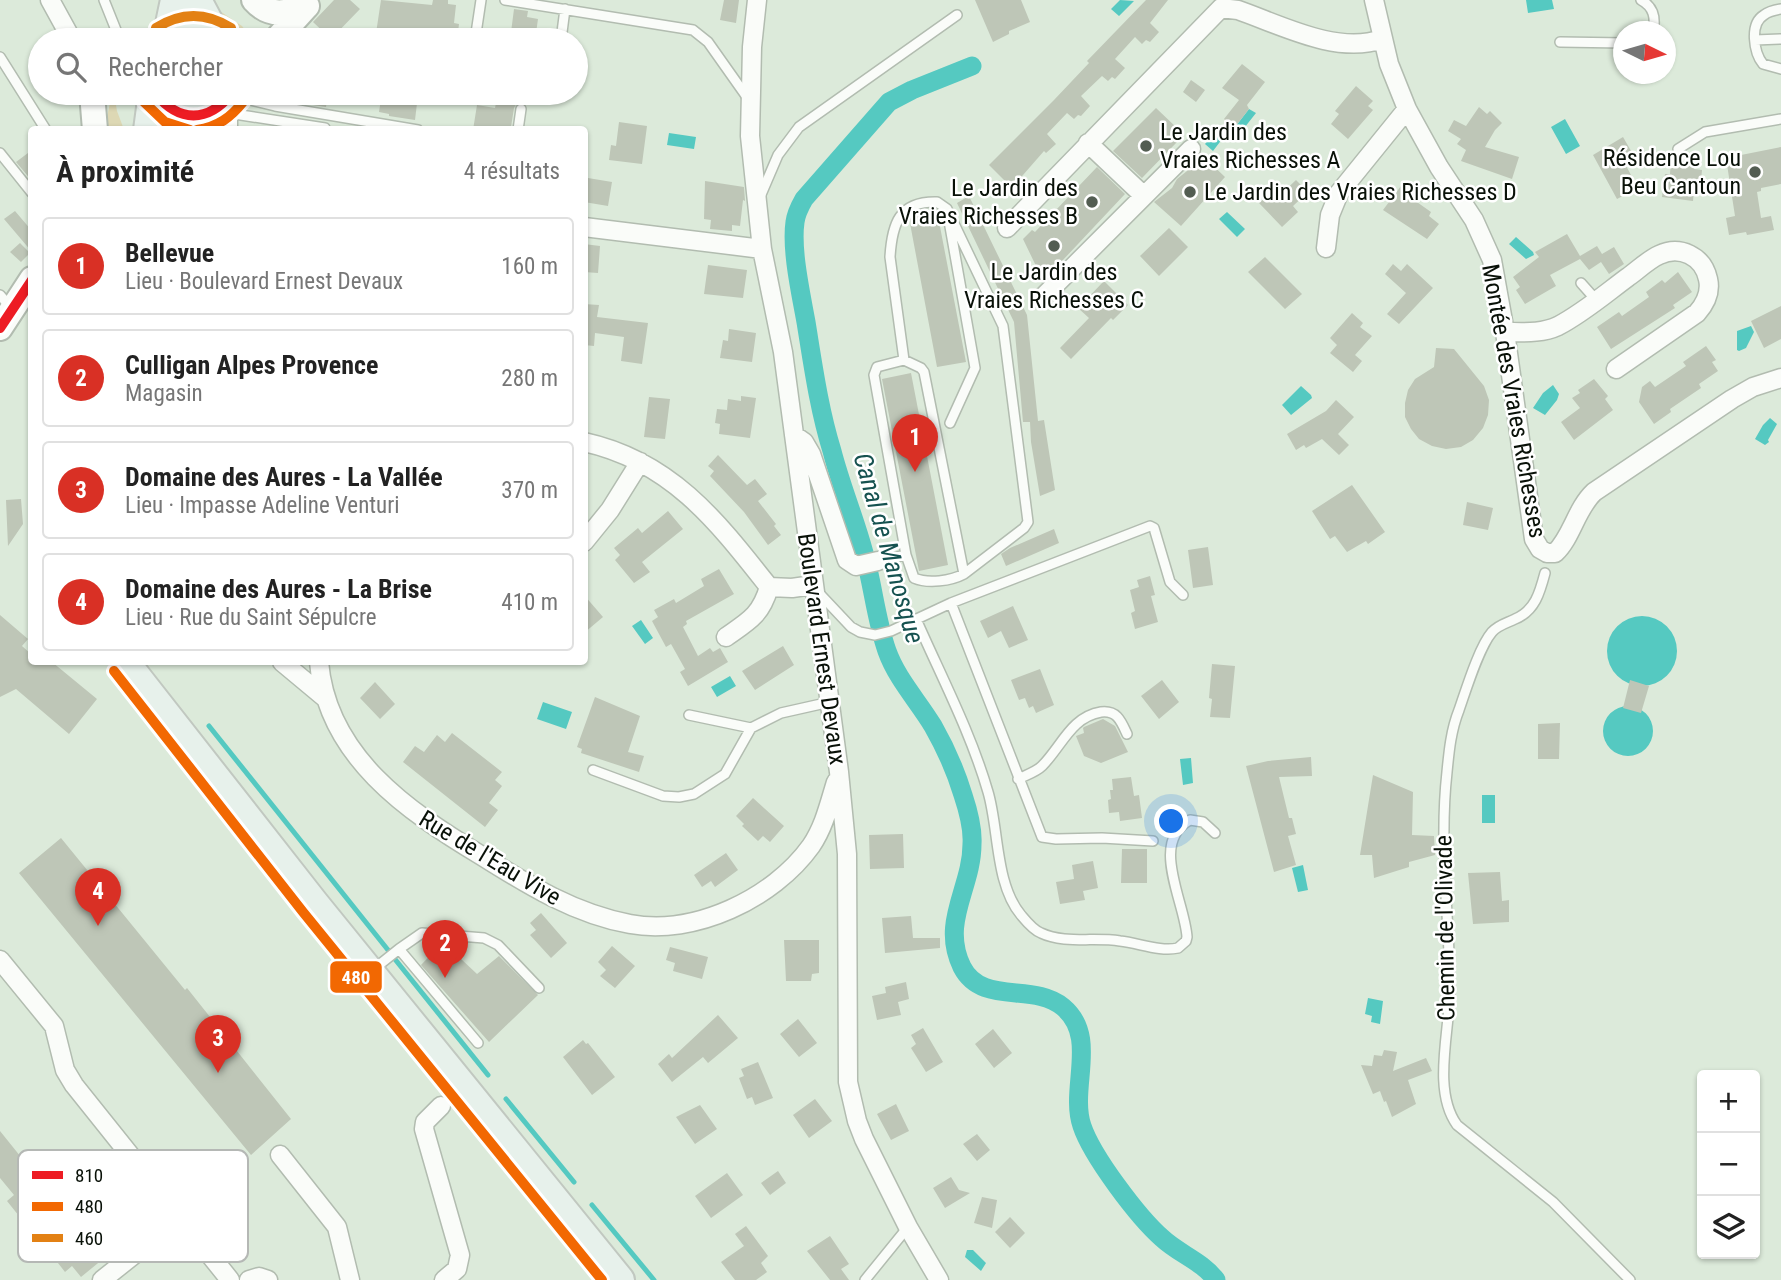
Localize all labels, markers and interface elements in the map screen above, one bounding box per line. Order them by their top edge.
north arrow [1613,21,1676,84]
search box [28,28,588,105]
icon: search [52,48,90,86]
text: Rechercher [108,52,223,82]
place label: Le Jardin des Vraies Richesses A [1160,118,1340,174]
marker: Le Jardin des Vraies Richesses A [1138,138,1154,154]
place label: Résidence Lou Beu Cantoun [1603,144,1741,200]
text: À proximité [56,154,194,189]
text: 4 résultats [464,158,560,185]
marker: Résidence Lou Beu Cantoun [1747,164,1763,180]
place label: Le Jardin des Vraies Richesses B [898,174,1078,230]
place label: Le Jardin des Vraies Richesses D [1204,178,1517,206]
marker: Le Jardin des Vraies Richesses D [1182,184,1198,200]
marker: Le Jardin des Vraies Richesses B [1084,194,1100,210]
text: Bellevue [125,238,214,268]
marker: Le Jardin des Vraies Richesses C [1046,238,1062,254]
text: 1 [75,253,87,280]
text: 160 m [501,253,558,280]
place label: Le Jardin des Vraies Richesses C [964,258,1144,314]
street label: Montée des Vraies Richesses [1476,262,1552,540]
text: Lieu · Boulevard Ernest Devaux [125,268,403,295]
text: Culligan Alpes Provence [125,350,378,380]
text: 2 [75,365,87,392]
text: 280 m [501,365,558,392]
text: Magasin [125,380,203,407]
pin: 1 [892,414,938,472]
water label: Canal de Manosque [847,449,931,647]
text: Domaine des Aures - La Vallée [125,462,443,492]
text: 3 [75,477,87,504]
text: 370 m [501,477,558,504]
text: Lieu · Impasse Adeline Venturi [125,492,399,519]
street label: Boulevard Ernest Devaux [792,531,852,767]
text: Domaine des Aures - La Brise [125,574,432,604]
text: 4 [75,589,87,616]
text: 410 m [501,589,558,616]
text: Lieu · Rue du Saint Sépulcre [125,604,377,631]
your location [1154,804,1188,838]
street label: Rue de l'Eau Vive [414,805,566,911]
street label: Chemin de l'Olivade [1429,835,1461,1021]
pin: 4 [75,868,121,926]
pin: 2 [422,920,468,978]
line badge: 480 [329,960,383,994]
text: 480 [342,966,370,989]
pin: 3 [195,1015,241,1073]
map controls [1697,1070,1760,1259]
button: + [1697,1070,1760,1133]
button: − [1697,1133,1760,1196]
legend [18,1150,248,1262]
text: 810 [75,1164,103,1187]
text: 480 [75,1195,103,1218]
button: layers [1697,1196,1760,1259]
text: 460 [75,1227,103,1250]

